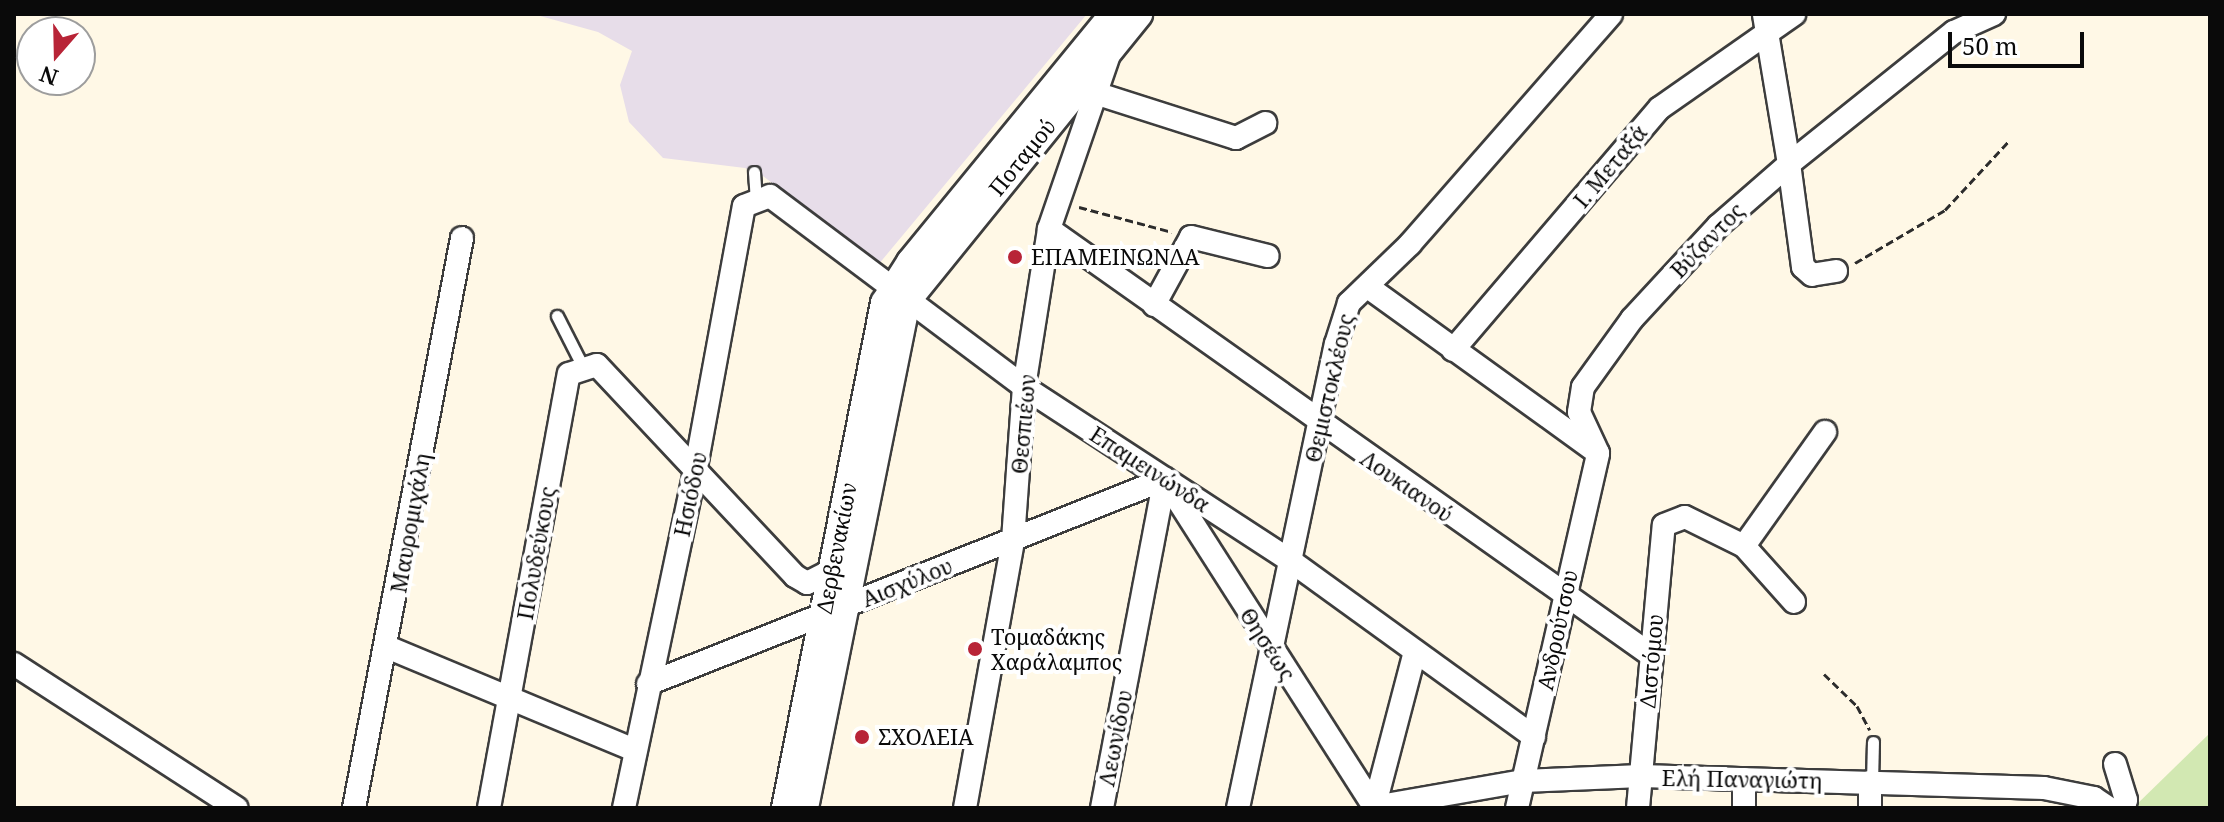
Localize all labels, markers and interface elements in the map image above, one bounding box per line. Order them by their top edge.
north arrow [16,16,96,96]
scale bar [1952,16,2088,66]
text: 50 m [1962,29,2018,62]
text: N [35,60,62,94]
street label: Ποταμού [983,113,1061,201]
street label: Ι. Μεταξά [1568,119,1652,213]
street label: Βύζαντος [1665,197,1749,283]
place label: ΕΠΑΜΕΙΝΩΝΔΑ [1031,244,1199,270]
marker: ΕΠΑΜΕΙΝΩΝΔΑ [1006,248,1024,266]
street label: Θεμιστοκλέους [1299,311,1359,465]
street label: Θεσπιέων [1005,373,1041,475]
street label: Επαμεινώνδα [1085,421,1215,517]
street label: Λουκιανού [1356,445,1458,527]
street label: Ησιόδου [668,449,712,539]
street label: Μαυρομιχάλη [385,451,435,595]
street label: Δερβενακίων [810,480,862,616]
street label: Πολυδεύκους [511,484,561,622]
street label: Αισχύλου [858,552,956,612]
street label: Ανδρούτσου [1531,567,1583,693]
street label: Θησέως [1235,603,1301,685]
street label: Διστόμου [1634,613,1668,709]
place label: Τομαδάκης Χαράλαμπος [991,623,1122,674]
marker: Τομαδάκης Χαράλαμπος [966,640,984,658]
street label: Λεωνίδου [1093,688,1137,788]
place label: ΣΧΟΛΕΙΑ [878,724,974,750]
marker: ΣΧΟΛΕΙΑ [853,728,871,746]
street label: Ελή Παναγιώτη [1661,764,1823,794]

